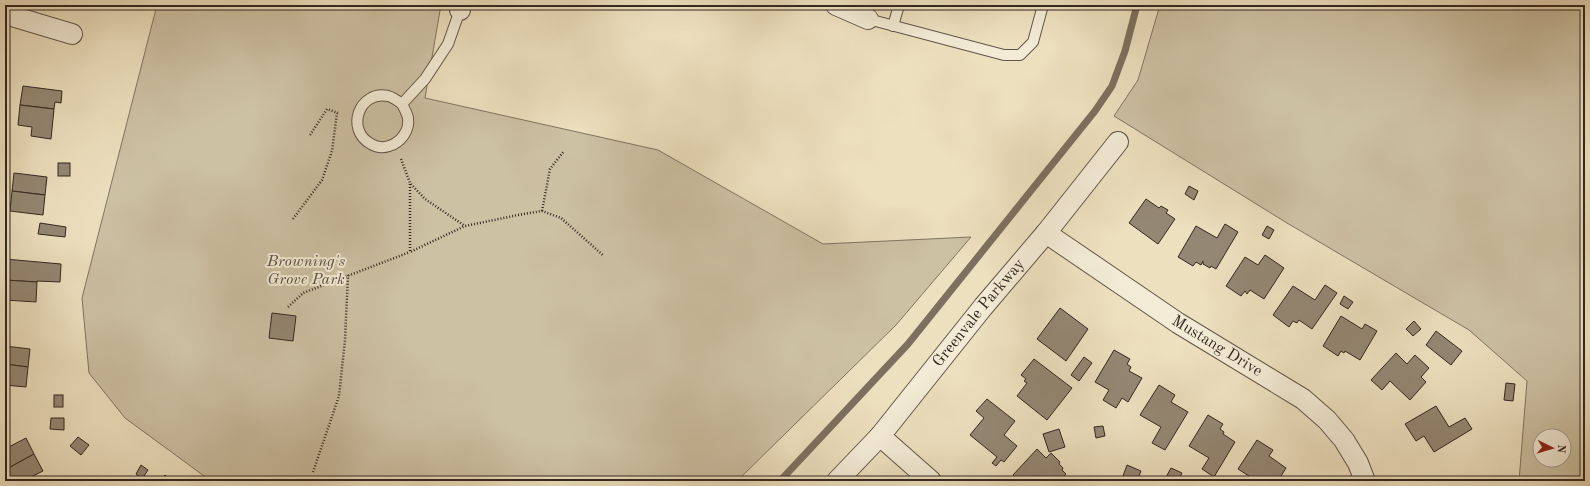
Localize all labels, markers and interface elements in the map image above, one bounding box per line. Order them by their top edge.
park label: Browning's Grove Park [266,254,346,288]
street label: Greenvale Parkway [930,256,1028,370]
street label: Mustang Drive [1169,313,1265,380]
north arrow [1532,428,1572,468]
text: N [1555,444,1566,454]

